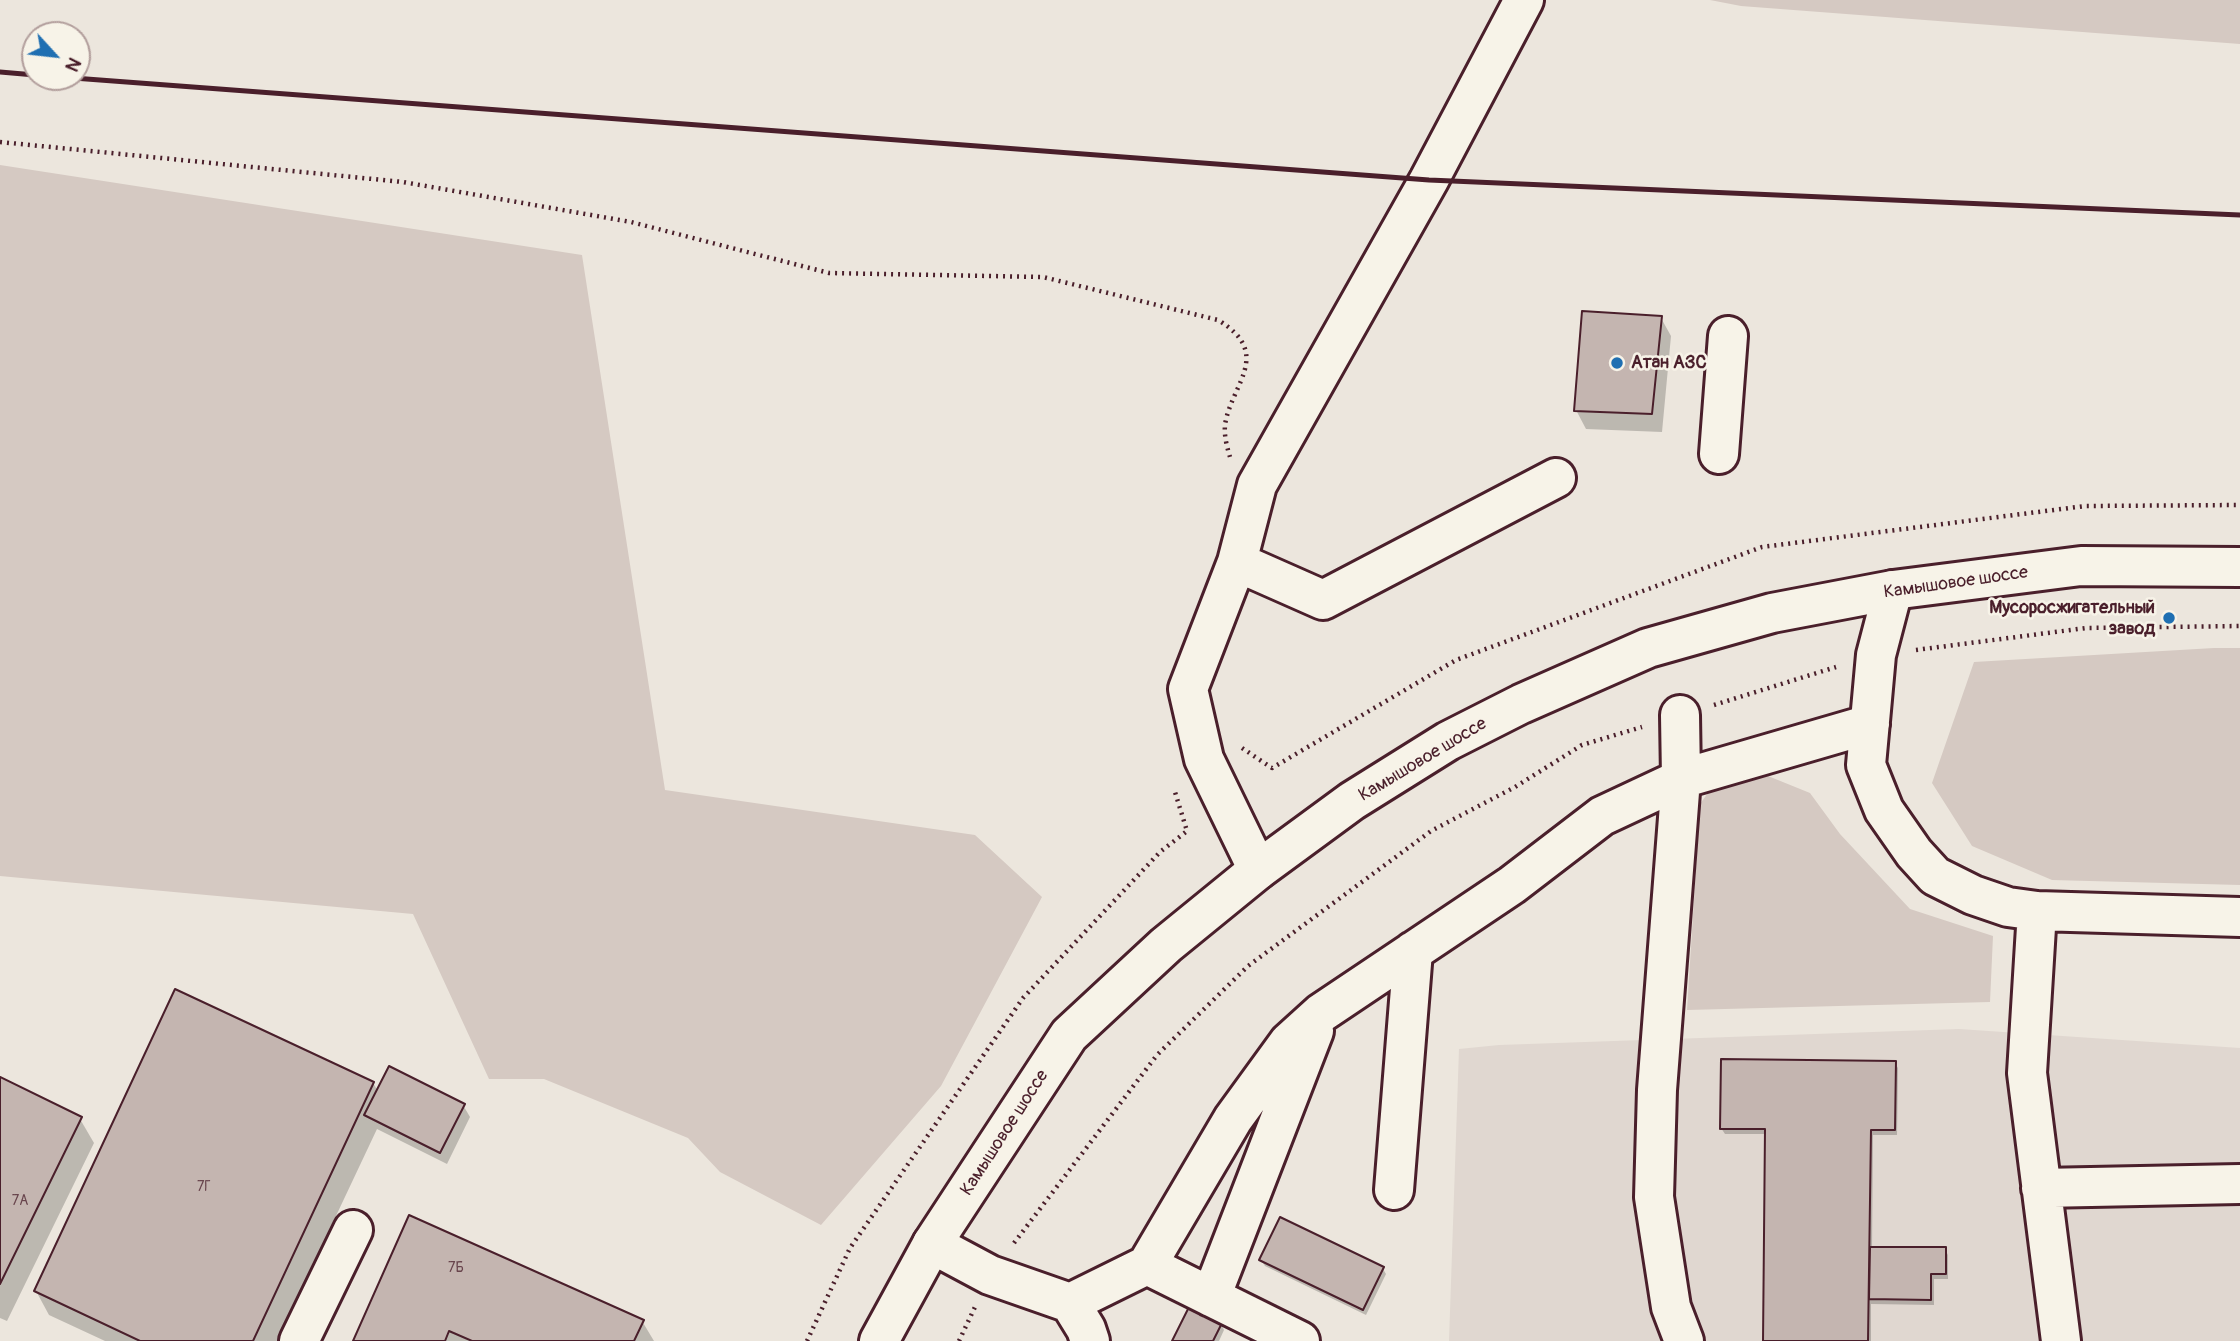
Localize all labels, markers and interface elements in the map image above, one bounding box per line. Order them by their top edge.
north arrow [21,21,91,91]
text: N [59,53,87,76]
place label: Атан АЗС [1631,352,1707,374]
marker: Атан АЗС [1609,355,1625,371]
street label: Камышовое шоссе [1882,562,2030,604]
place label: Мусоросжигательный завод [1989,597,2155,640]
marker: Мусоросжигательный завод [2161,610,2177,626]
street label: Камышовое шоссе [1355,713,1491,807]
street label: Камышовое шоссе [956,1066,1054,1200]
house number: 7Г [197,1179,211,1195]
house number: 7А [12,1193,28,1209]
house number: 7Б [448,1260,464,1276]

